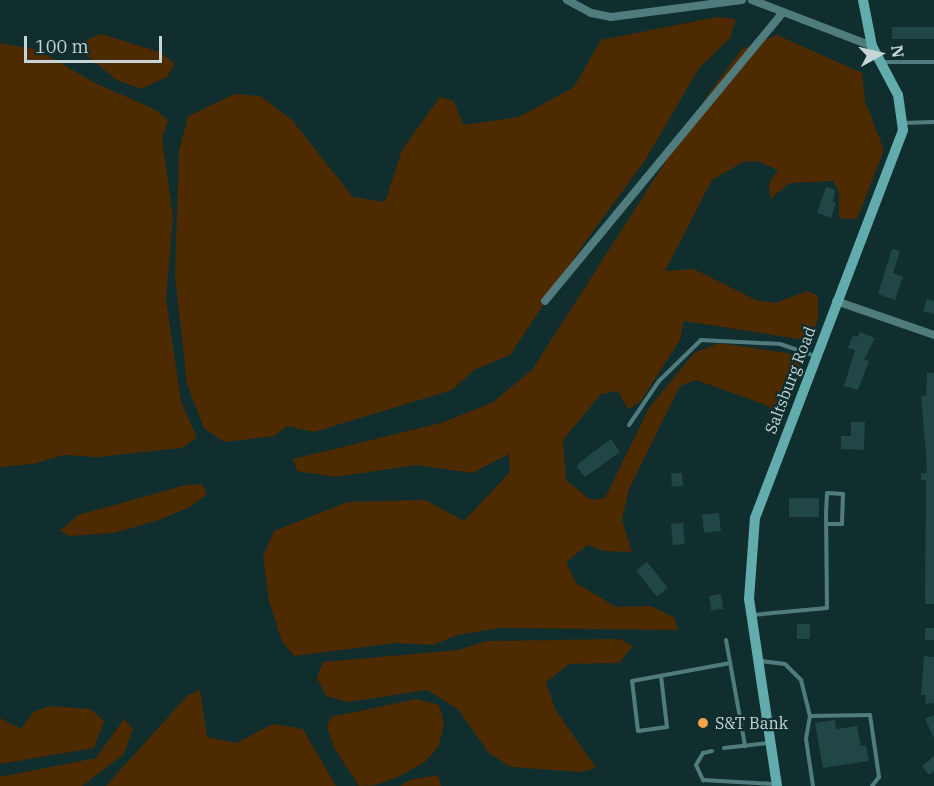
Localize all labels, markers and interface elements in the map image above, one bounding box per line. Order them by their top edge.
scale bar [27,24,165,62]
north arrow [850,24,910,84]
text: 100 m [35,35,89,58]
text: N [887,44,909,59]
street label: Saltsburg Road [761,324,819,436]
place label: S&T Bank [715,713,788,733]
marker: S&T Bank [696,716,710,730]

